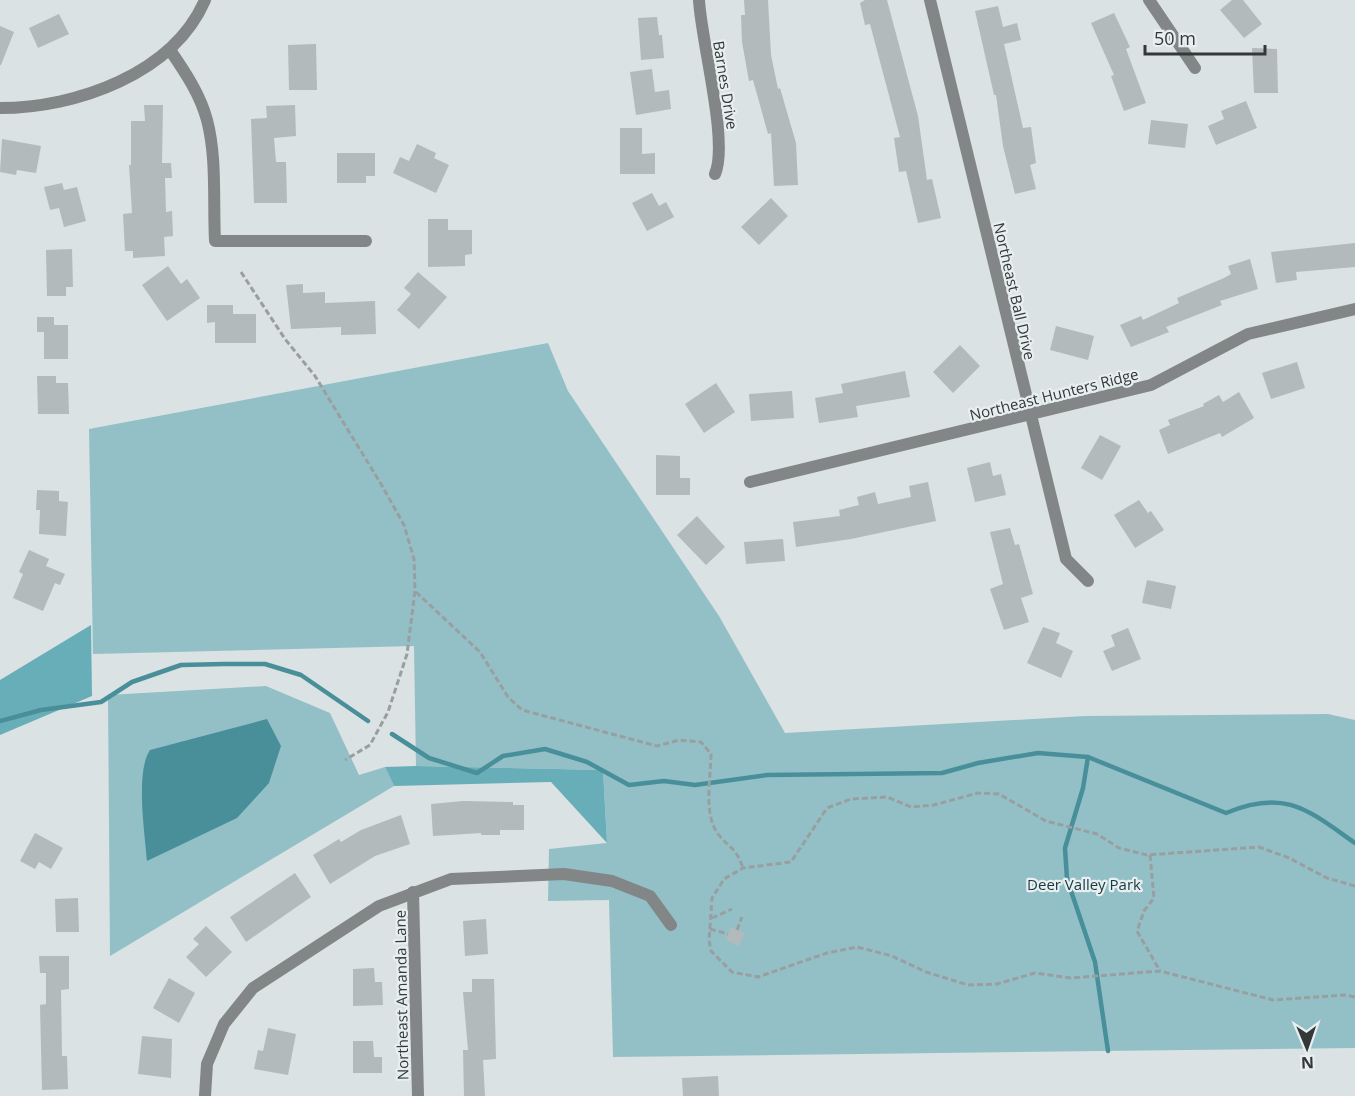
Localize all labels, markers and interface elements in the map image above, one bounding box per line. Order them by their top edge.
scale bar [1145,18,1265,56]
text: 50 m [1154,26,1196,50]
street label: Barnes Drive [709,39,743,131]
street label: Northeast Ball Drive [989,220,1041,362]
street label: Northeast Hunters Ridge [967,363,1141,425]
park label: Deer Valley Park [1027,874,1141,894]
street label: Northeast Amanda Lane [390,910,412,1080]
north arrow [1277,1018,1337,1078]
text: N [1301,1052,1314,1074]

